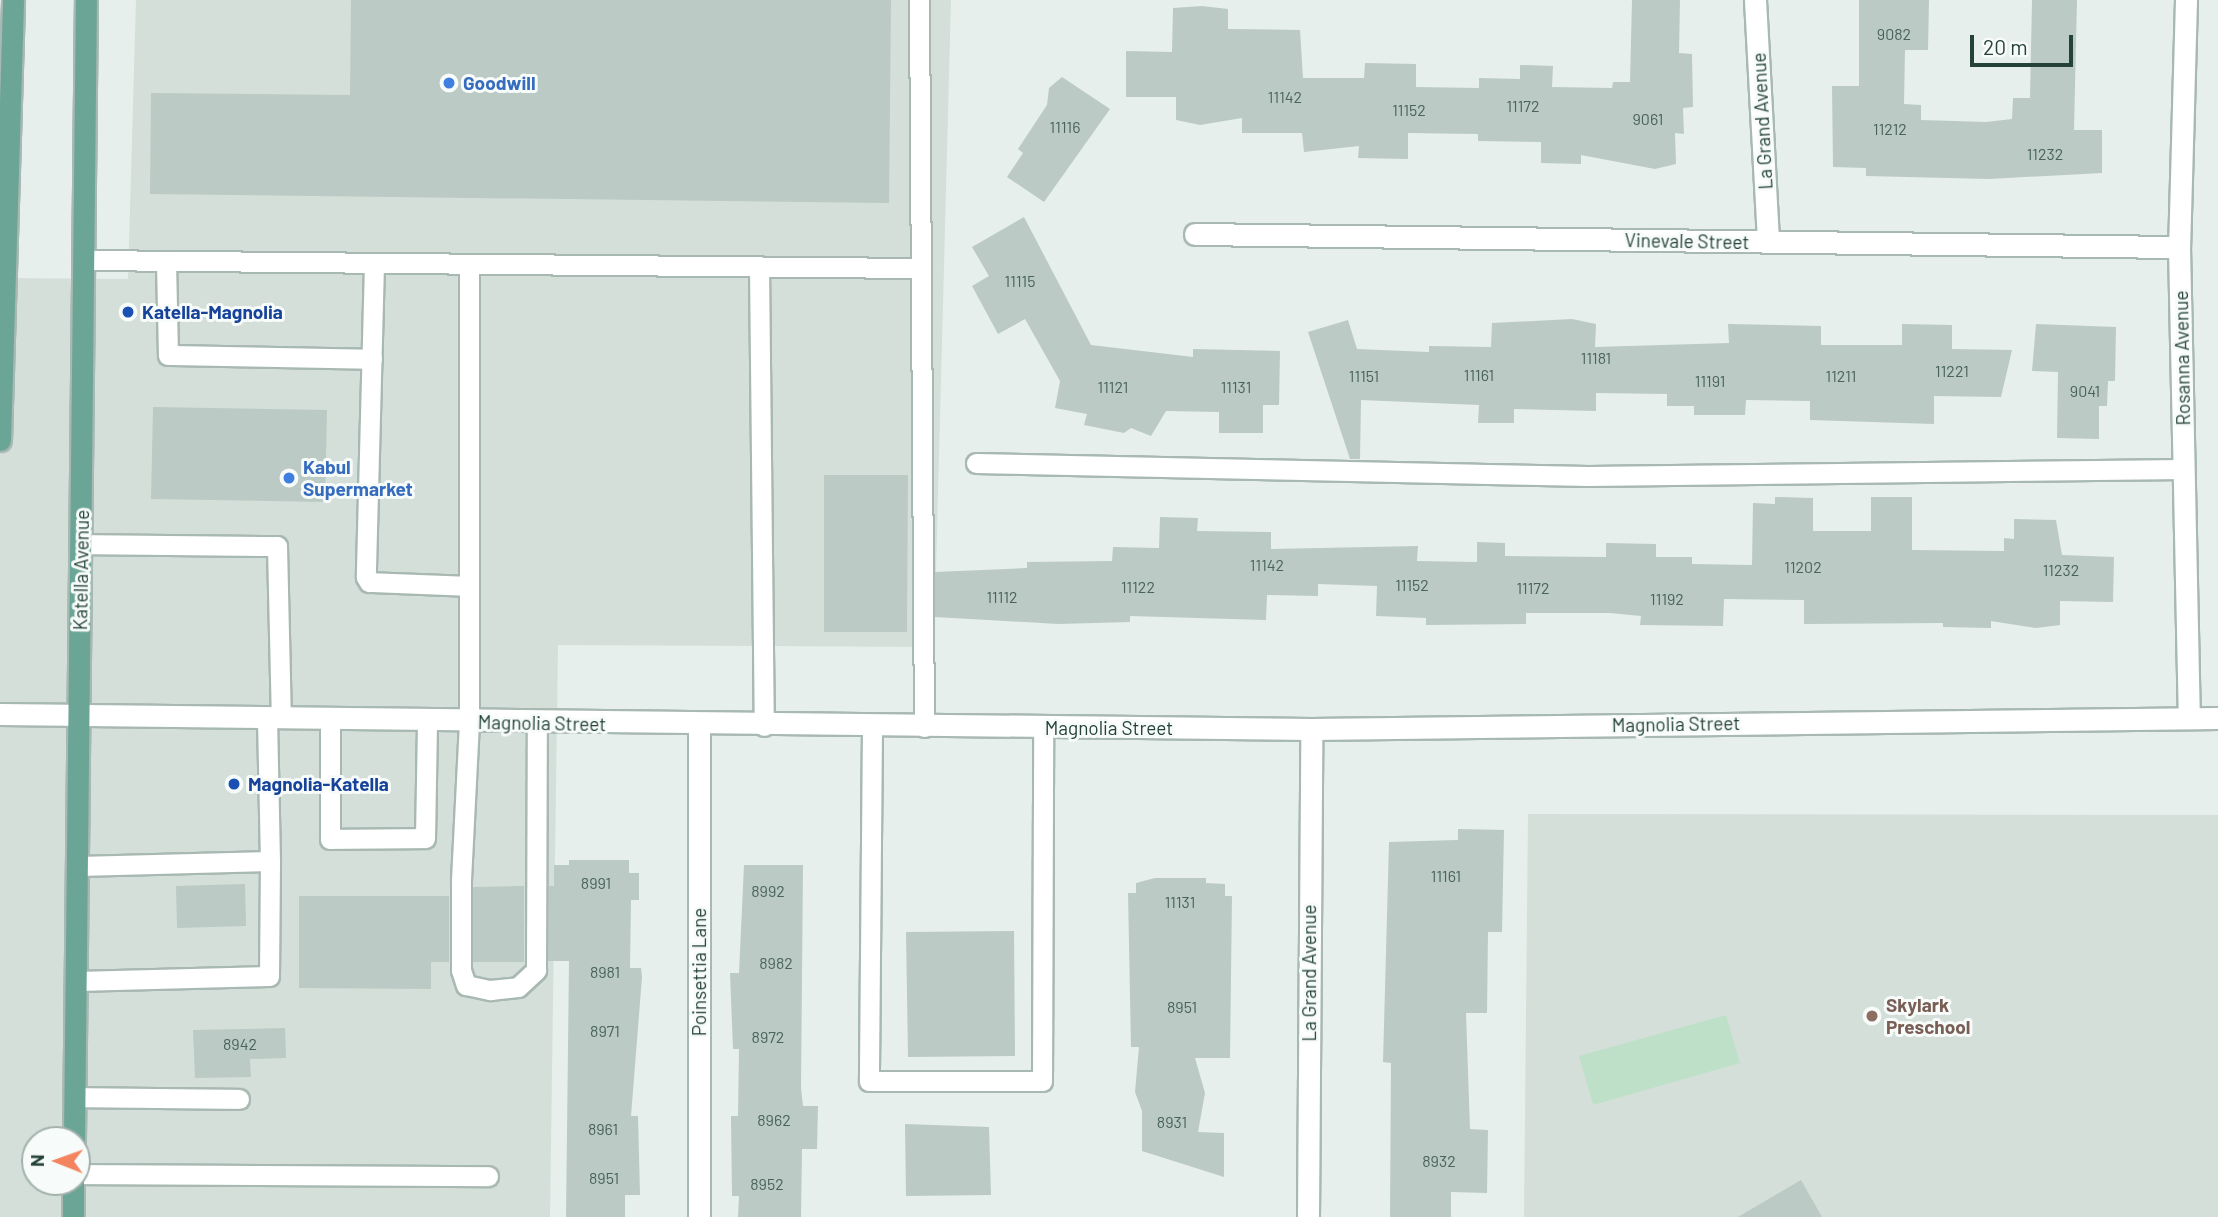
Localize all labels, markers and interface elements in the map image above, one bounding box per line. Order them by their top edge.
scale bar [1973,21,2076,65]
house number: 9082 [1877,24,1911,44]
text: 20 m [1983,34,2028,59]
street label: La Grand Avenue [1747,52,1777,190]
place label: Goodwill [463,72,536,94]
marker: Goodwill [441,75,457,91]
house number: 11142 [1268,87,1302,107]
house number: 11172 [1506,96,1540,116]
house number: 11152 [1392,100,1426,120]
house number: 9061 [1633,109,1663,129]
house number: 11116 [1050,117,1080,137]
house number: 11212 [1873,119,1907,139]
house number: 11232 [2027,144,2063,164]
street label: Vinevale Street [1624,229,1750,253]
house number: 11115 [1005,271,1035,291]
street label: Rosanna Avenue [2169,290,2195,426]
place label: Katella-Magnolia [142,301,283,323]
marker: Katella-Magnolia [120,304,136,320]
house number: 11181 [1581,348,1611,368]
house number: 11221 [1935,361,1969,381]
house number: 11161 [1464,365,1494,385]
house number: 11151 [1349,366,1379,386]
house number: 11211 [1826,366,1856,386]
house number: 11191 [1695,371,1725,391]
house number: 11121 [1098,377,1128,397]
house number: 11131 [1221,377,1251,397]
house number: 9041 [2070,381,2100,401]
place label: Kabul Supermarket [303,456,413,500]
marker: Kabul Supermarket [281,470,297,486]
street label: Katella Avenue [69,509,93,631]
house number: 11142 [1250,555,1284,575]
house number: 11202 [1784,557,1822,577]
house number: 11232 [2043,560,2079,580]
house number: 11152 [1395,575,1429,595]
house number: 11122 [1121,577,1155,597]
house number: 11172 [1516,578,1550,598]
house number: 11112 [986,587,1018,607]
house number: 11192 [1650,589,1684,609]
street label: Magnolia Street [478,710,606,736]
street label: Magnolia Street [1612,711,1740,737]
street label: Magnolia Street [1045,717,1173,739]
place label: Magnolia-Katella [248,773,389,795]
marker: Magnolia-Katella [226,776,242,792]
house number: 11161 [1431,866,1461,886]
house number: 8991 [581,873,611,893]
house number: 8992 [751,881,785,901]
house number: 11131 [1165,892,1195,912]
street label: La Grand Avenue [1298,904,1320,1042]
street label: Poinsettia Lane [688,908,710,1036]
house number: 8982 [759,953,793,973]
house number: 8981 [590,962,620,982]
place label: Skylark Preschool [1886,994,1970,1038]
house number: 8951 [1167,997,1197,1017]
marker: Skylark Preschool [1864,1008,1880,1024]
house number: 8971 [590,1021,620,1041]
house number: 8972 [752,1027,784,1047]
house number: 8942 [223,1034,257,1054]
house number: 8962 [757,1110,791,1130]
house number: 8931 [1157,1112,1187,1132]
house number: 8961 [588,1119,618,1139]
north arrow [21,1126,91,1196]
house number: 8932 [1422,1151,1456,1171]
text: N [25,1154,48,1167]
house number: 8951 [589,1168,619,1188]
house number: 8952 [750,1174,784,1194]

